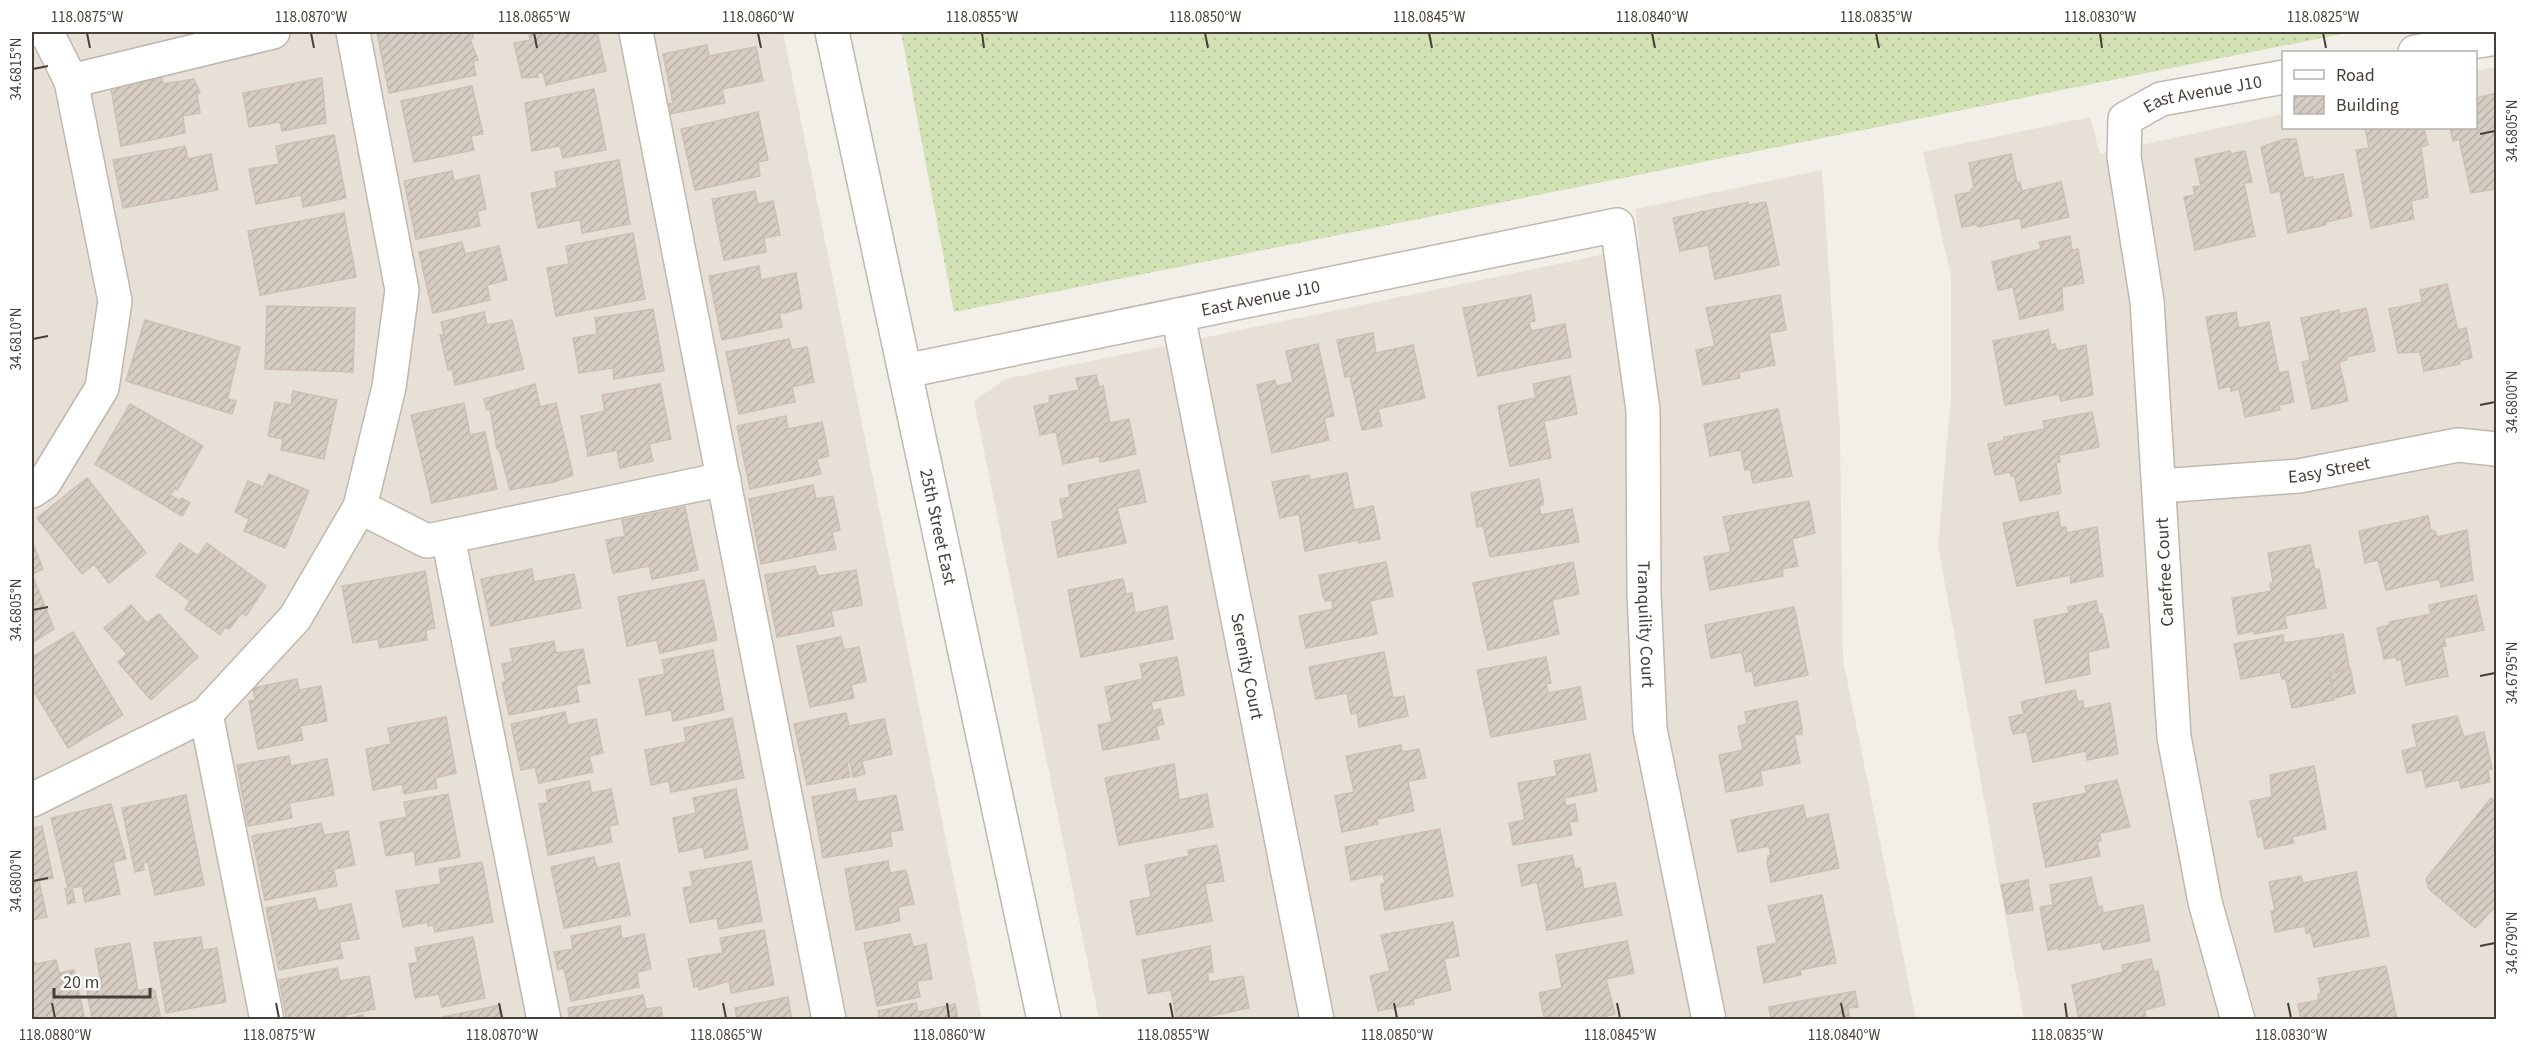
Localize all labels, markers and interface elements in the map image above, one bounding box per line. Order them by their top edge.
text: 118.0875°W [51,7,124,28]
text: 118.0870°W [275,7,348,28]
text: 118.0865°W [498,7,571,28]
text: 118.0860°W [722,7,795,28]
text: 118.0855°W [946,7,1019,28]
text: 118.0850°W [1169,7,1242,28]
text: 118.0845°W [1393,7,1466,28]
text: 118.0840°W [1616,7,1689,28]
text: 118.0835°W [1840,7,1913,28]
text: 118.0830°W [2064,7,2137,28]
text: 118.0825°W [2287,7,2360,28]
text: 34.6815°N [6,37,27,101]
legend [2282,51,2477,129]
text: Road [2336,63,2375,88]
street label: East Avenue J10 [2138,69,2264,119]
text: Building [2336,93,2399,118]
text: 34.6805°N [2502,99,2523,163]
street label: East Avenue J10 [1199,274,1322,322]
text: 34.6810°N [6,307,27,371]
text: 34.6800°N [2502,370,2523,434]
street label: Easy Street [2287,450,2372,489]
street label: 25th Street East [914,466,963,587]
street label: Carefree Court [2150,517,2180,627]
street label: Tranquility Court [1631,561,1661,688]
text: 34.6805°N [6,578,27,642]
street label: Serenity Court [1225,611,1270,722]
text: 34.6795°N [2502,641,2523,705]
text: 34.6800°N [6,849,27,913]
text: 34.6790°N [2502,911,2523,975]
scale bar [54,961,150,999]
text: 20 m [63,970,99,995]
text: 118.0880°W [19,1025,92,1046]
text: 118.0875°W [243,1025,316,1046]
text: 118.0870°W [466,1025,539,1046]
text: 118.0865°W [690,1025,763,1046]
text: 118.0860°W [913,1025,986,1046]
text: 118.0855°W [1137,1025,1210,1046]
text: 118.0850°W [1361,1025,1434,1046]
text: 118.0845°W [1584,1025,1657,1046]
text: 118.0840°W [1808,1025,1881,1046]
text: 118.0835°W [2031,1025,2104,1046]
text: 118.0830°W [2255,1025,2328,1046]

